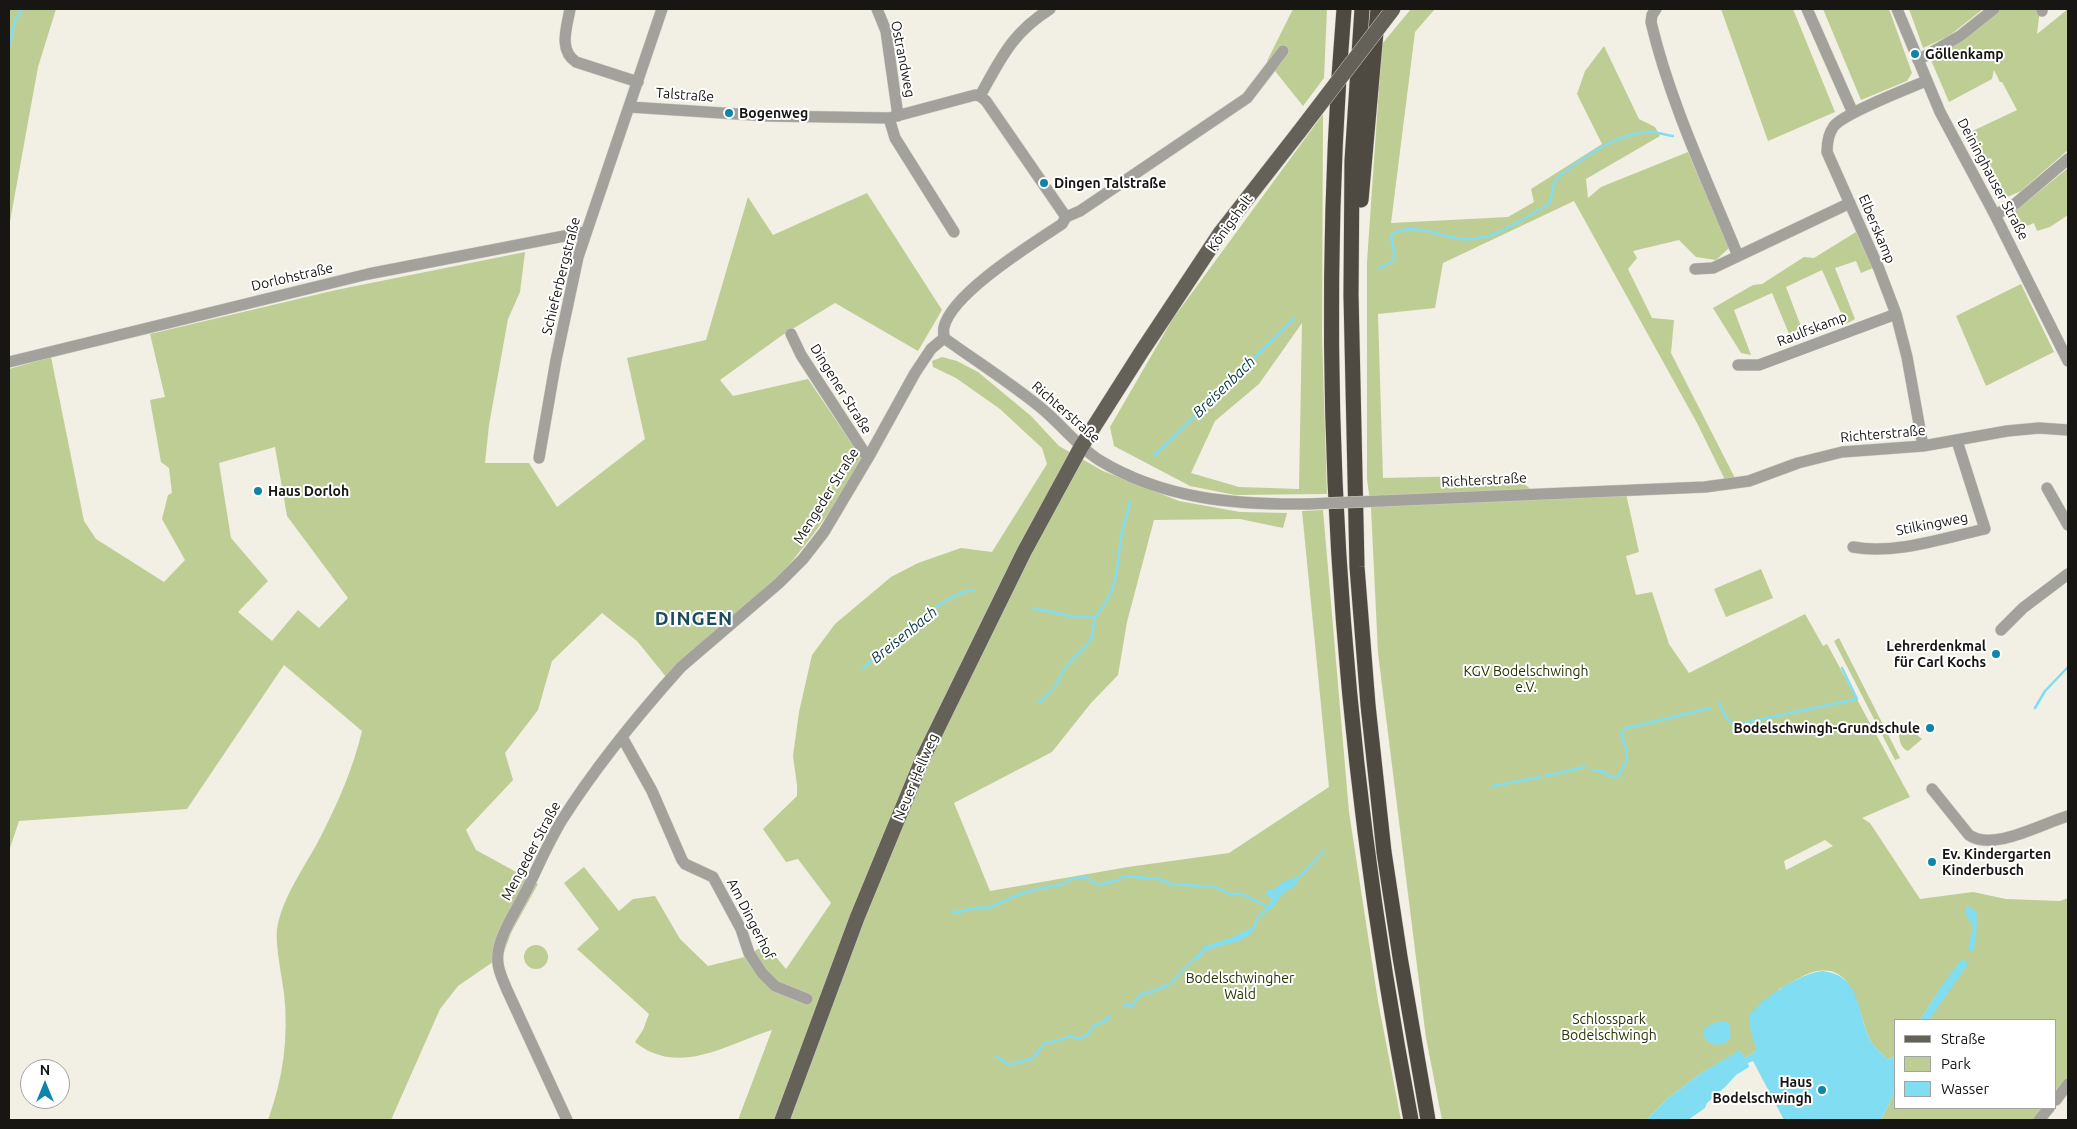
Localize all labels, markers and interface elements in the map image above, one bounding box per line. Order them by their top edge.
street label: Ostrandweg [887,19,919,99]
place label: Göllenkamp [1925,46,2004,62]
marker: Göllenkamp [1909,48,1921,60]
street label: Talstraße [655,85,715,105]
place label: Bogenweg [739,105,808,121]
marker: Bogenweg [723,107,735,119]
street label: Deininghauser Straße [1954,115,2032,243]
place label: Dingen Talstraße [1054,175,1166,191]
marker: Dingen Talstraße [1038,177,1050,189]
street label: Königshalt [1204,191,1256,255]
street label: Elberskamp [1855,192,1899,266]
street label: Schieferbergstraße [538,215,584,337]
street label: Dorlohstraße [249,259,335,295]
street label: Raulfskamp [1775,308,1849,350]
street label: Dingener Straße [807,341,875,437]
water label: Breisenbach [1189,353,1259,421]
street label: Richterstraße [1028,378,1104,446]
street label: Richterstraße [1840,422,1926,446]
street label: Mengeder Straße [790,445,862,547]
street label: Richterstraße [1441,469,1527,491]
place label: Haus Dorloh [268,483,349,499]
marker: Haus Dorloh [252,485,264,497]
street label: Stilkingweg [1895,509,1969,539]
water label: Breisenbach [867,603,941,667]
district label: DINGEN [654,608,734,630]
place label: Lehrerdenkmal für Carl Kochs [1886,638,1986,670]
marker: Lehrerdenkmal für Carl Kochs [1990,648,2002,660]
park label: KGV Bodelschwingh e.V. [1463,663,1589,696]
place label: Bodelschwingh-Grundschule [1733,720,1920,736]
marker: Bodelschwingh-Grundschule [1924,722,1936,734]
street label: Neuer Hellweg [890,731,942,823]
street label: Mengeder Straße [498,799,564,903]
place label: Ev. Kindergarten Kinderbusch [1942,846,2051,879]
marker: Ev. Kindergarten Kinderbusch [1926,856,1938,868]
street label: Am Dingerhof [723,876,779,962]
park label: Bodelschwingher Wald [1186,970,1294,1002]
park label: Schlosspark Bodelschwingh [1561,1011,1657,1044]
legend [1894,1019,2057,1109]
text: Straße [1941,1030,1985,1047]
text: Park [1941,1055,1971,1072]
north arrow [20,1059,70,1109]
text: N [40,1062,50,1078]
place label: Haus Bodelschwingh [1713,1074,1812,1106]
text: Wasser [1941,1080,1989,1097]
marker: Haus Bodelschwingh [1816,1084,1828,1096]

